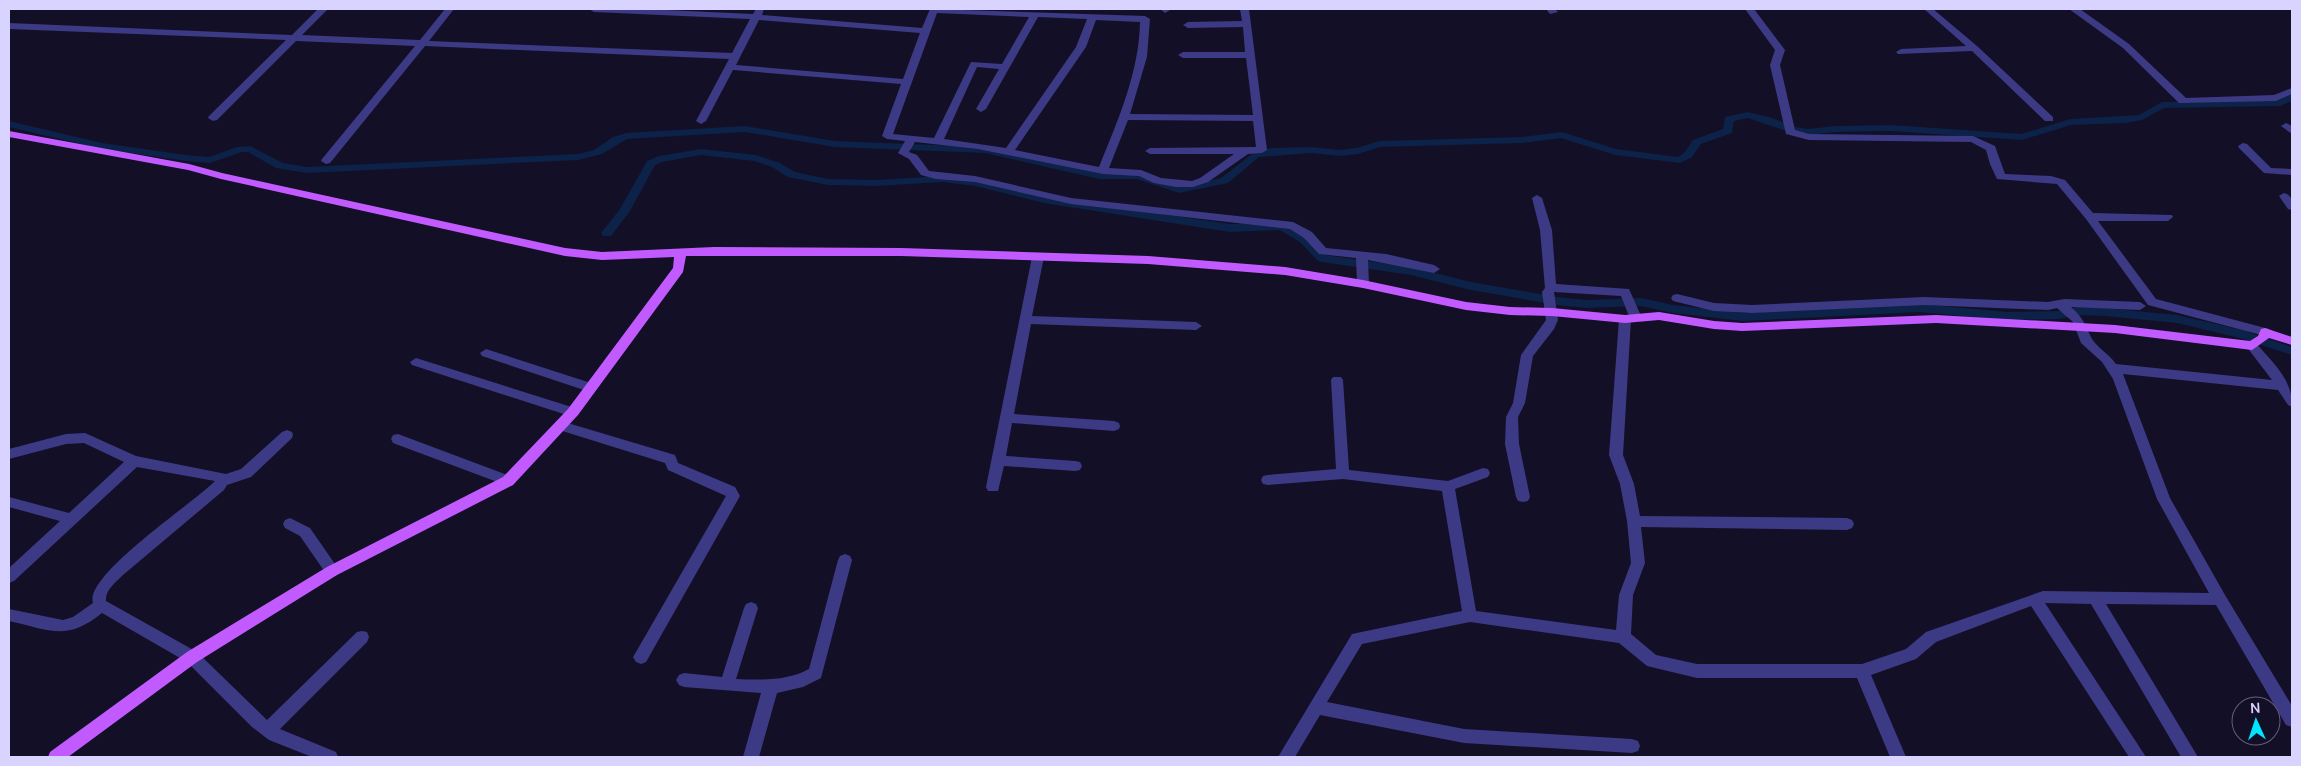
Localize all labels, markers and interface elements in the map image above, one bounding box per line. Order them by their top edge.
north arrow [2231,696,2281,746]
text: N [2250,698,2261,717]

